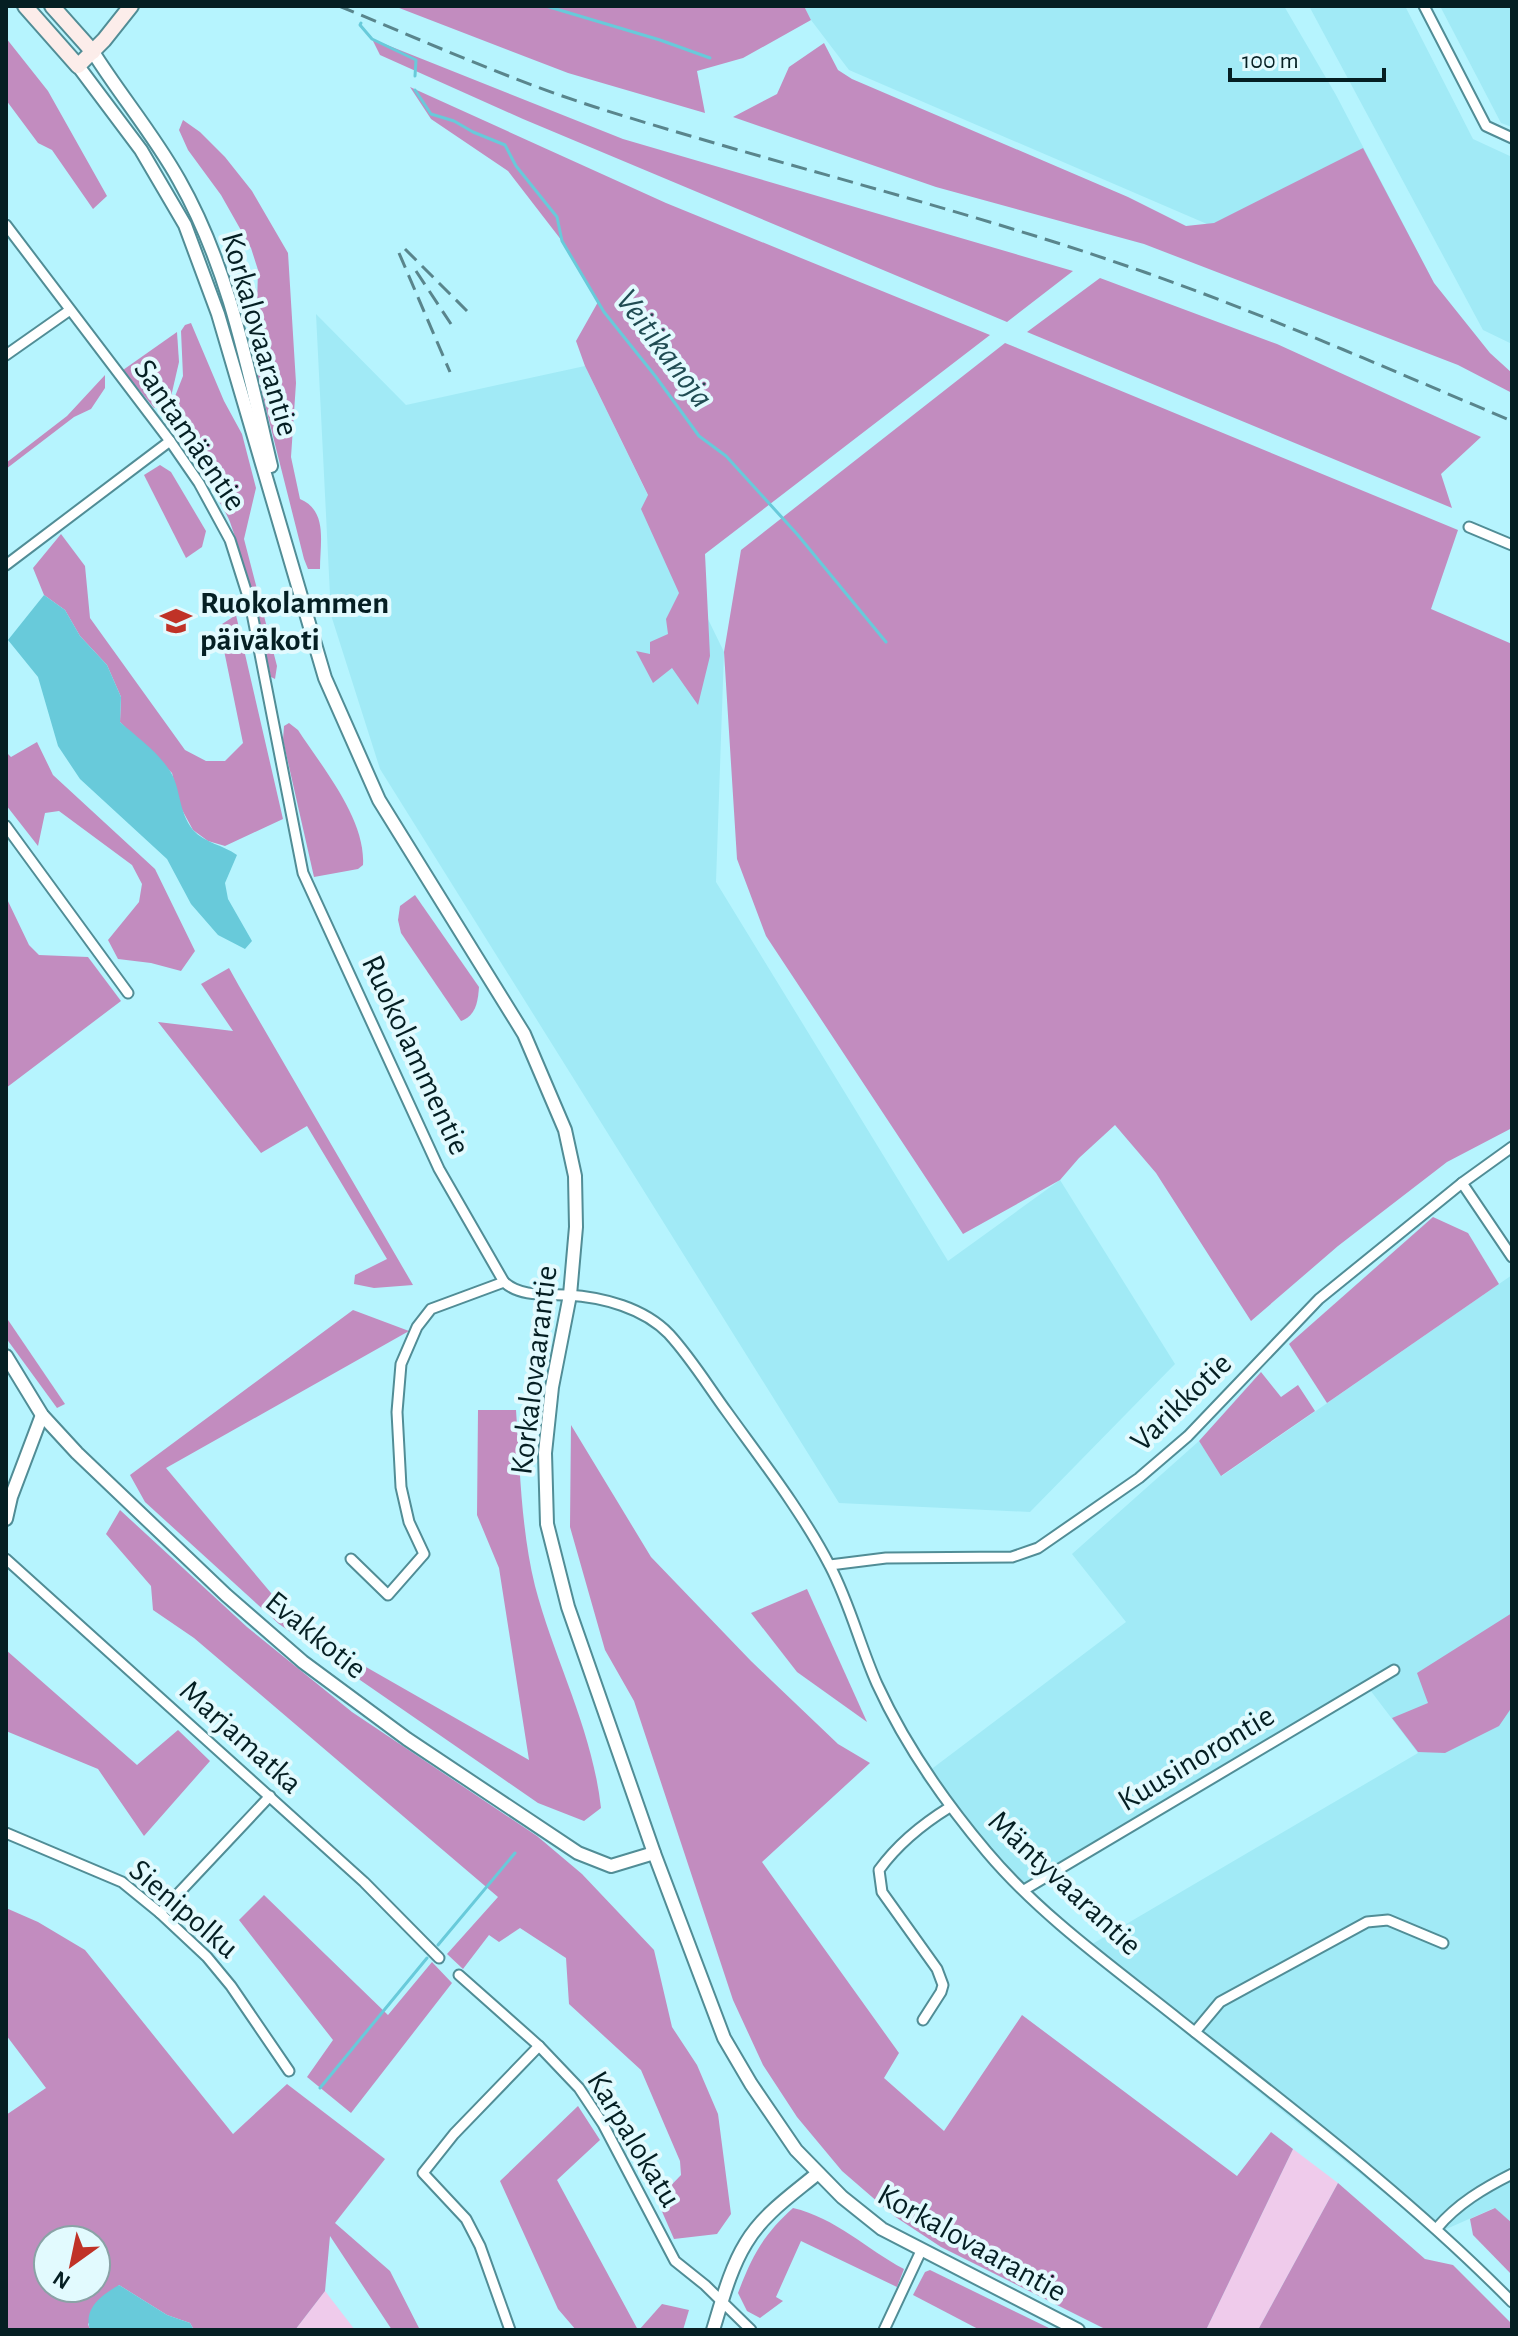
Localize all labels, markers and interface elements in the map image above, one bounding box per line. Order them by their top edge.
scale bar [1230,32,1384,82]
text: 100 m [1242,49,1299,73]
street label: Korkalovaarantie [216,228,304,440]
water label: Veitikanoja [609,284,719,414]
street label: Santamäentie [128,354,252,516]
place label: Ruokolammen päiväkoti [200,587,389,656]
school or university icon: Ruokolammen päiväkoti [159,604,193,638]
street label: Ruokolammentie [356,950,476,1160]
street label: Korkalovaarantie [505,1264,563,1476]
street label: Varikkotie [1125,1347,1237,1457]
street label: Evakkotie [260,1585,372,1685]
street label: Marjamatka [174,1674,308,1800]
street label: Kuusinorontie [1112,1699,1280,1817]
street label: Mäntyvaarantie [983,1805,1147,1961]
street label: Sienipolku [123,1853,245,1965]
street label: Karpalokatu [581,2066,687,2212]
street label: Korkalovaarantie [872,2178,1072,2308]
north arrow [32,2224,112,2304]
text: N [49,2267,74,2293]

